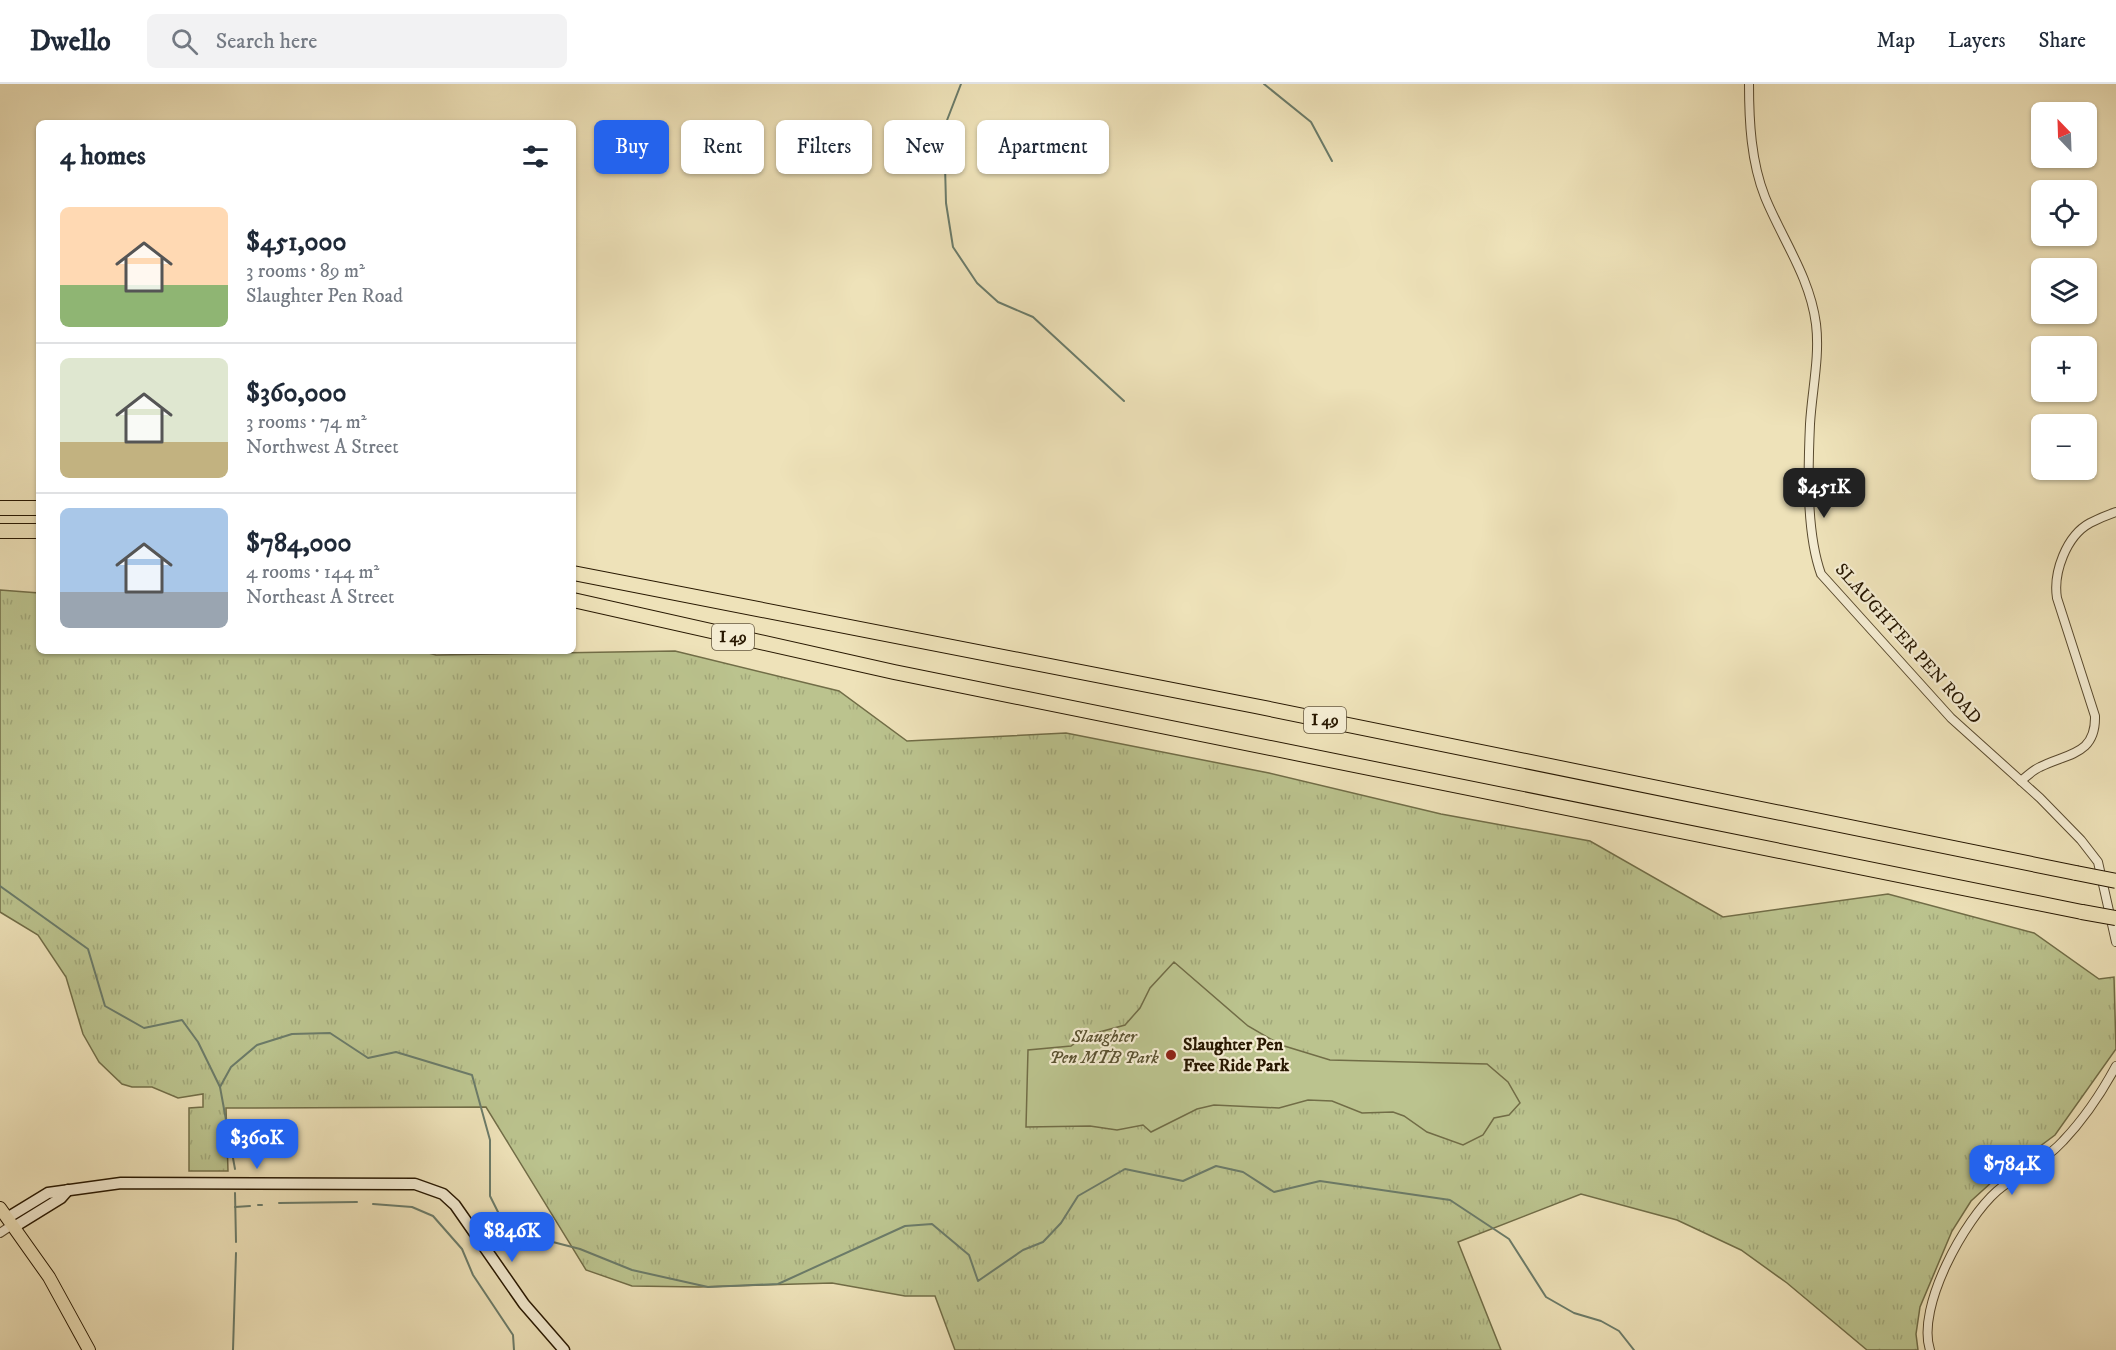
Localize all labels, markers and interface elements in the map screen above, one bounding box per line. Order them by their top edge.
search box [147,14,567,68]
text: Dwello [30,24,111,59]
icon: search [168,25,201,58]
text: Search here [216,28,317,55]
text: Map [1876,28,1915,54]
text: Layers [1948,28,2006,54]
text: Share [2039,28,2086,54]
north arrow [2031,102,2097,168]
map controls [2031,102,2097,480]
chip: Buy [594,120,669,174]
chip: Rent [681,120,764,174]
chip: Filters [776,120,872,174]
chip: New [884,120,965,174]
chip: Apartment [977,120,1109,174]
text: 4 homes [60,140,146,173]
icon: filters [519,140,552,173]
button: locate [2031,180,2097,246]
text: $451,000 [246,226,346,259]
icon: home [108,231,180,303]
button: layers [2031,258,2097,324]
text: 3 rooms · 89 m² [246,259,365,284]
text: Slaughter Pen Road [246,284,403,309]
button: + [2031,336,2097,402]
text: $360,000 [246,377,346,410]
icon: home [108,382,180,454]
text: 3 rooms · 74 m² [246,410,367,435]
button: − [2031,414,2097,480]
text: Northwest A Street [246,435,399,460]
pin: $451K [1782,468,1866,519]
text: $451K [1797,475,1851,500]
text: $784,000 [246,527,351,560]
icon: home [108,532,180,604]
street label: SLAUGHTER PEN ROAD [1830,559,1986,729]
text: 4 rooms · 144 m² [246,560,379,585]
text: Northeast A Street [246,585,394,610]
road number: I 49 [712,624,754,650]
road number: I 49 [1304,707,1346,733]
park label: Slaughter Pen MTB Park [1049,1026,1159,1069]
place label: Slaughter Pen Free Ride Park [1183,1034,1290,1077]
marker: Slaughter Pen Free Ride Park [1164,1048,1178,1062]
pin: $360K [215,1119,299,1170]
text: $360K [230,1126,284,1151]
pin: $784K [1970,1145,2054,1196]
text: $784K [1983,1152,2041,1177]
pin: $846K [470,1212,554,1263]
text: $846K [484,1219,540,1244]

